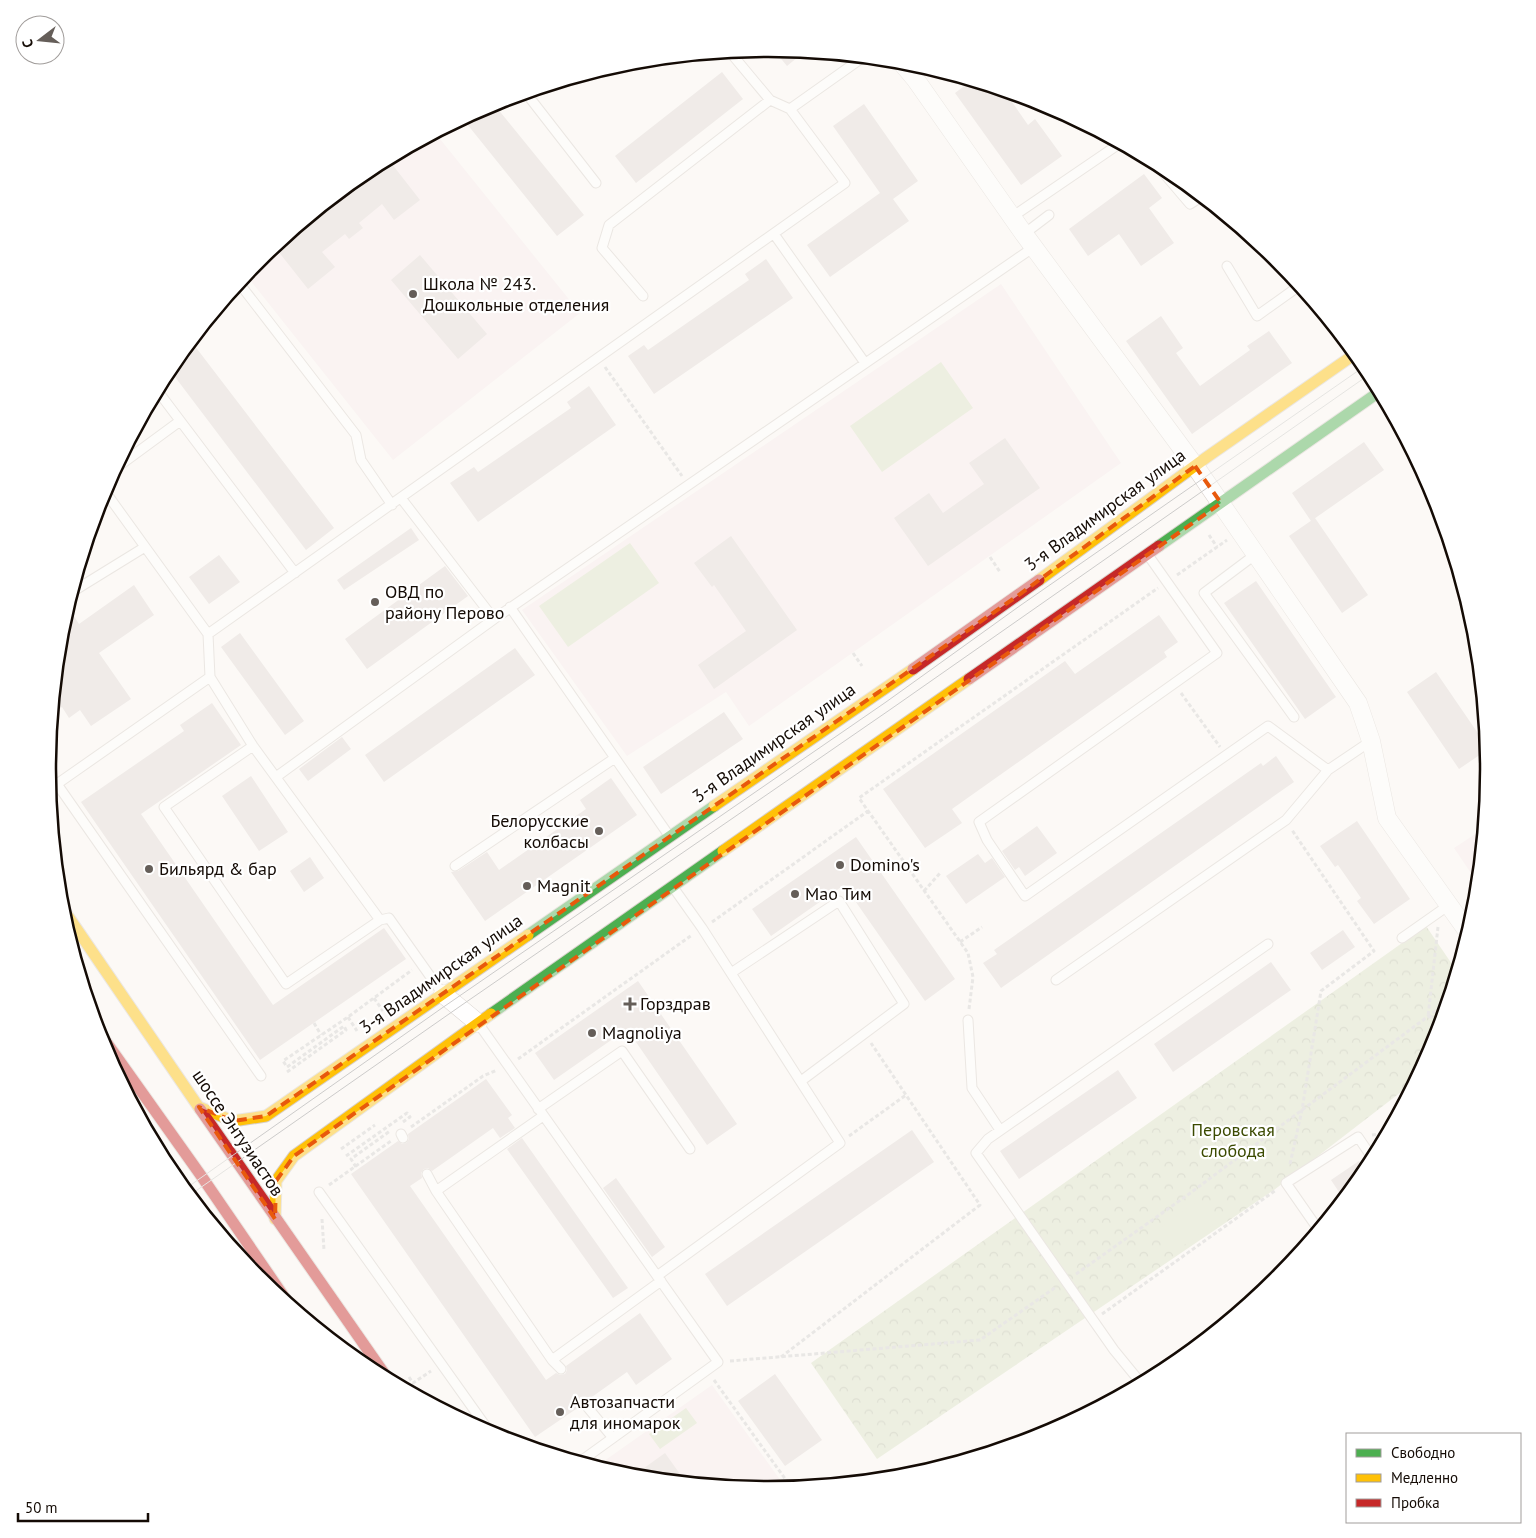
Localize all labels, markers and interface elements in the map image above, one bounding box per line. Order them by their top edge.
north arrow [15,15,65,65]
text: С [18,37,37,50]
place label: Школа № 243. Дошкольные отделения [423,272,609,316]
marker: Школа № 243. Дошкольные отделения [407,288,419,300]
street label: 3-я Владимирская улица [1020,443,1190,576]
place label: ОВД по району Перово [385,580,504,624]
marker: ОВД по району Перово [369,596,381,608]
street label: 3-я Владимирская улица [688,678,860,808]
place label: Белорусские колбасы [490,809,589,853]
marker: Белорусские колбасы [593,825,605,837]
place label: Domino's [850,853,920,876]
place label: Бильярд & бар [159,857,277,880]
marker: Domino's [834,859,846,871]
marker: Бильярд & бар [143,863,155,875]
place label: Magnit [537,874,591,897]
marker: Magnit [521,880,533,892]
place label: Мао Тим [805,882,872,905]
marker: Мао Тим [789,888,801,900]
street label: 3-я Владимирская улица [355,909,527,1039]
place label: Горздрав [640,992,711,1015]
marker: Горздрав [624,998,636,1010]
place label: Magnoliya [602,1021,682,1044]
marker: Magnoliya [586,1027,598,1039]
street label: шоссе Энтузиастов [188,1065,289,1200]
park label: Перовская слобода [1191,1118,1275,1162]
place label: Автозапчасти для иномарок [570,1390,681,1434]
marker: Автозапчасти для иномарок [554,1406,566,1418]
legend [1346,1433,1521,1523]
text: Свободно [1391,1443,1455,1462]
text: Медленно [1391,1468,1458,1487]
scale bar [18,1490,148,1522]
text: Пробка [1391,1493,1440,1512]
text: 50 m [25,1498,58,1517]

